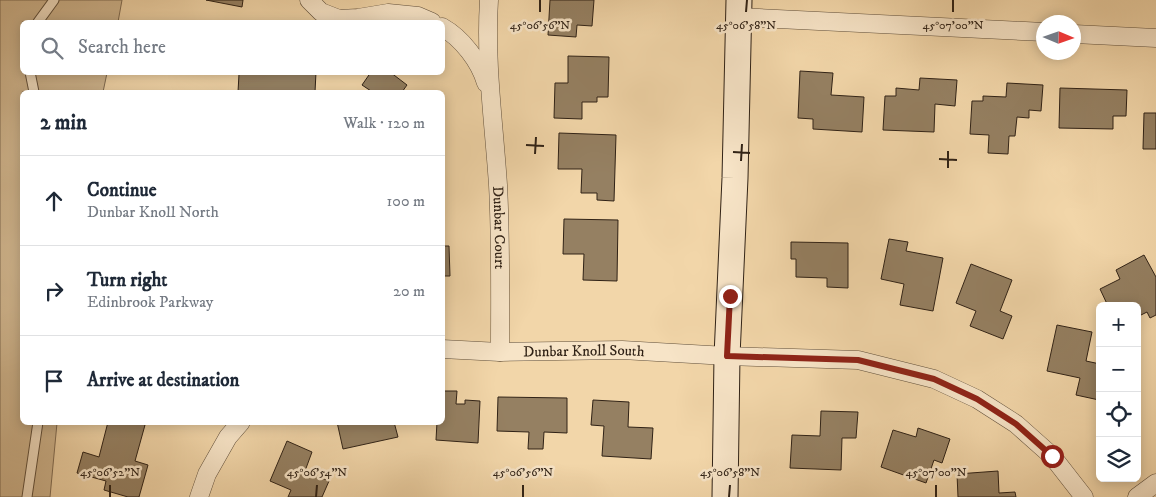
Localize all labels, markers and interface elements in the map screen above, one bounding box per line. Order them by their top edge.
north arrow [1036,15,1081,60]
text: 45°06'56"N [510,18,570,33]
text: 45°06'58"N [716,18,776,33]
text: 45°07'00"N [922,18,984,33]
search box [20,20,445,75]
icon: search [38,34,66,62]
text: Search here [78,36,166,59]
text: 2 min [40,110,87,136]
text: Walk · 120 m [343,113,425,133]
text: Continue [87,179,157,202]
street label: Dunbar Court [488,185,509,270]
icon: ahead [40,187,68,215]
text: 100 m [387,191,425,211]
text: Dunbar Knoll North [87,202,219,222]
text: Turn right [87,269,167,292]
icon: right [40,277,68,305]
text: 20 m [393,281,425,301]
route end [719,285,742,308]
text: Edinbrook Parkway [87,292,213,312]
map controls [1096,302,1141,482]
button: + [1096,302,1141,347]
street label: Dunbar Knoll South [523,341,645,362]
button: − [1096,347,1141,392]
icon: arrive [40,367,68,395]
text: Arrive at destination [87,369,239,392]
button: locate [1096,392,1141,437]
button: layers [1096,437,1141,482]
route start [1041,445,1064,468]
text: 45°06'52"N [80,465,140,480]
text: 45°06'54"N [287,465,347,480]
text: 45°06'56"N [493,465,553,480]
text: 45°06'58"N [700,465,760,480]
text: 45°07'00"N [905,465,967,480]

